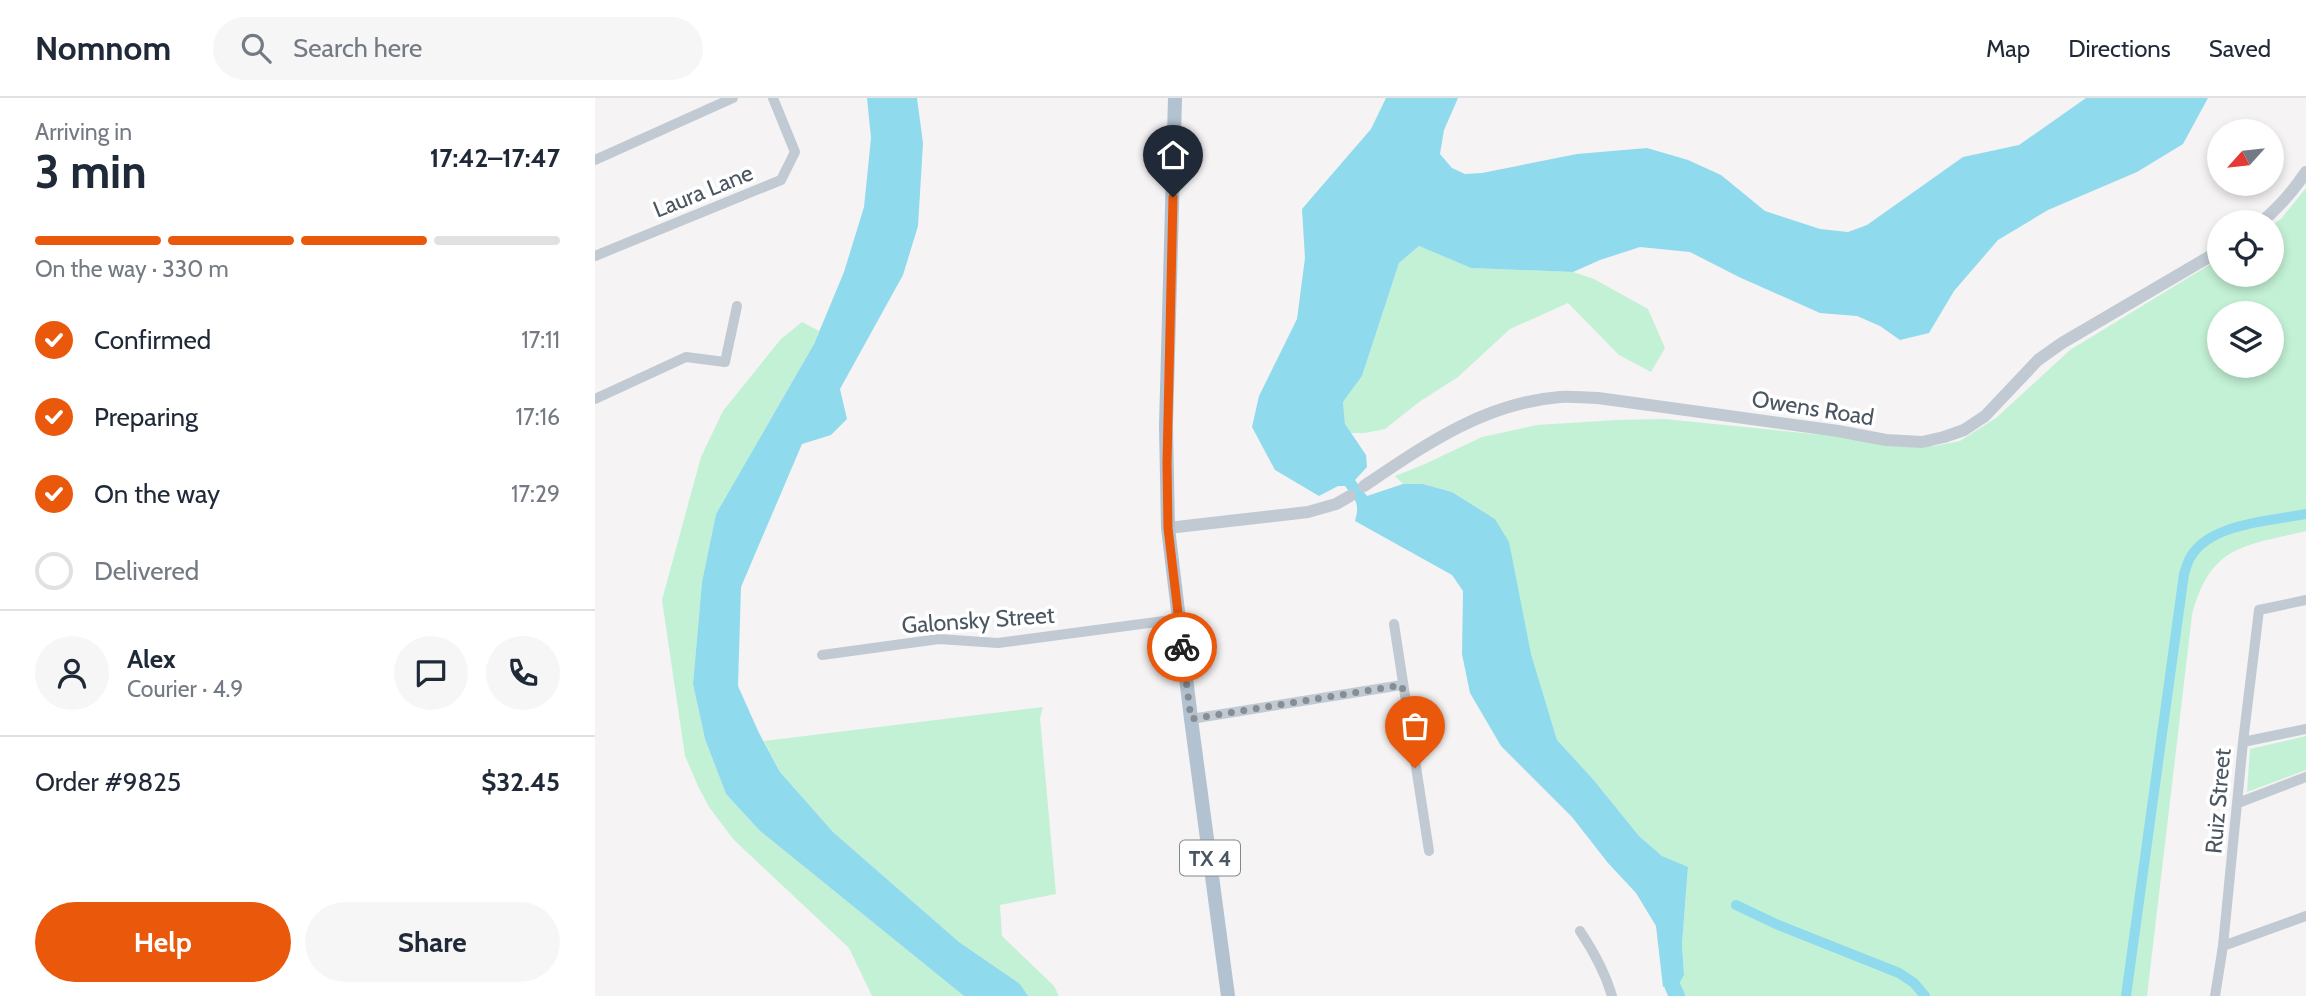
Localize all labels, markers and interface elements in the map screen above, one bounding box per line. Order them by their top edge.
search box [213,17,703,80]
text: Nomnom [35,28,171,68]
icon: search [237,29,275,67]
text: Search here [293,32,422,64]
text: Map [1986,34,2030,63]
text: Directions [2068,34,2171,63]
text: Saved [2209,34,2271,63]
text: Arriving in [35,118,132,146]
north arrow [2207,119,2284,196]
map controls [2207,119,2284,378]
pin [1143,125,1203,197]
icon: home [1154,136,1192,174]
text: 17:42–17:47 [430,142,560,174]
text: 3 min [35,144,147,200]
street label: Laura Lane [649,158,757,224]
button: locate [2207,210,2284,287]
text: On the way · 330 m [35,255,229,283]
button: layers [2207,301,2284,378]
icon: check [35,321,73,359]
text: Confirmed [94,324,211,356]
text: 17:11 [521,326,560,354]
street label: Owens Road [1750,385,1876,431]
icon: check [35,398,73,436]
text: Preparing [94,401,198,433]
text: 17:16 [516,403,560,431]
icon: check [35,475,73,513]
text: On the way [94,478,220,510]
text: 17:29 [511,480,560,508]
text: Delivered [94,555,199,587]
street label: Galonsky Street [901,601,1056,639]
courier [1147,612,1217,682]
icon: bike [1163,628,1201,666]
button: person [35,636,109,710]
button: chat [394,636,468,710]
button: phone [486,636,560,710]
text: Alex [127,643,176,675]
text: Courier · 4.9 [127,675,243,703]
pin [1385,696,1445,768]
icon: bag [1396,707,1434,745]
street label: Ruiz Street [2199,747,2237,855]
text: Order #9825 [35,766,181,798]
text: $32.45 [481,766,560,798]
road number: TX 4 [1180,840,1240,876]
button: Help [35,902,291,982]
button: Share [305,902,560,982]

